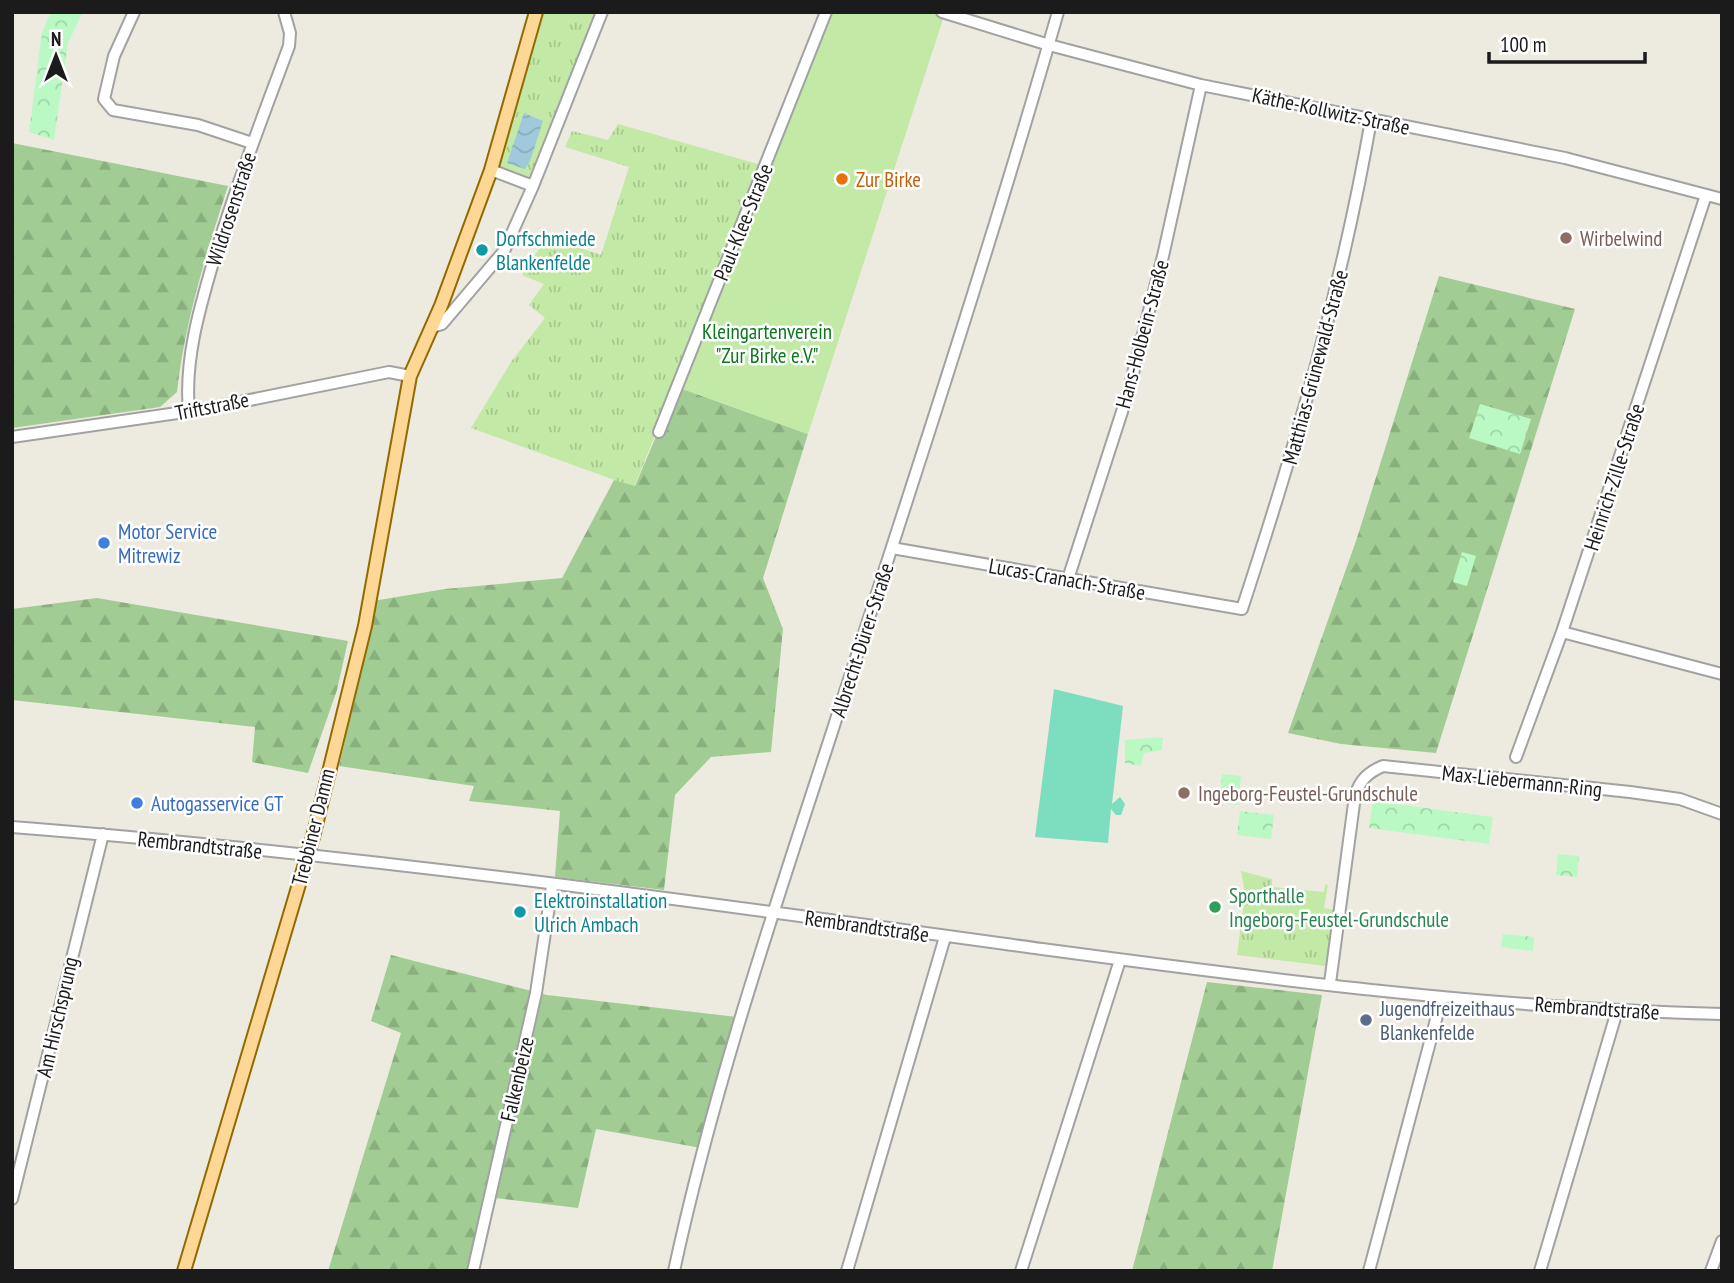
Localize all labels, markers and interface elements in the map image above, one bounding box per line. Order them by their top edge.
north arrow [21,21,91,91]
scale bar [1489,21,1645,65]
text: N [51,27,61,51]
text: 100 m [1500,31,1546,58]
street label: Käthe-Kollwitz-Straße [1250,81,1412,141]
street label: Wildrosenstraße [200,149,262,269]
street label: Paul-Klee-Straße [707,160,779,284]
place label: Zur Birke [856,166,921,193]
marker: Zur Birke [834,171,850,187]
place label: Dorfschmiede Blankenfelde [496,225,596,276]
place label: Wirbelwind [1580,225,1662,252]
marker: Wirbelwind [1558,230,1574,246]
marker: Dorfschmiede Blankenfelde [474,242,490,258]
street label: Hans-Holbein-Straße [1109,257,1175,411]
street label: Matthias-Grünewald-Straße [1276,267,1354,467]
park label: Kleingartenverein "Zur Birke e.V." [702,318,832,369]
street label: Triftstraße [173,386,251,426]
street label: Heinrich-Zille-Straße [1578,400,1650,554]
place label: Motor Service Mitrewiz [118,518,217,569]
marker: Motor Service Mitrewiz [96,535,112,551]
street label: Lucas-Cranach-Straße [987,552,1147,606]
street label: Albrecht-Dürer-Straße [824,559,900,721]
street label: Max-Liebermann-Ring [1441,759,1603,803]
street label: Trebbiner Damm [285,766,341,888]
place label: Ingeborg-Feustel-Grundschule [1198,780,1418,807]
marker: Ingeborg-Feustel-Grundschule [1176,785,1192,801]
place label: Autogasservice GT [151,790,284,817]
marker: Autogasservice GT [129,795,145,811]
street label: Rembrandtstraße [136,825,264,865]
place label: Sporthalle Ingeborg-Feustel-Grundschule [1229,882,1449,933]
place label: Elektroinstallation Ulrich Ambach [534,887,667,938]
marker: Sporthalle Ingeborg-Feustel-Grundschule [1207,899,1223,915]
marker: Elektroinstallation Ulrich Ambach [512,904,528,920]
street label: Rembrandtstraße [803,904,931,948]
street label: Am Hirschsprung [30,954,84,1080]
street label: Rembrandtstraße [1534,990,1660,1026]
place label: Jugendfreizeithaus Blankenfelde [1379,995,1515,1046]
marker: Jugendfreizeithaus Blankenfelde [1358,1012,1374,1028]
street label: Falkenbeize [494,1034,540,1124]

